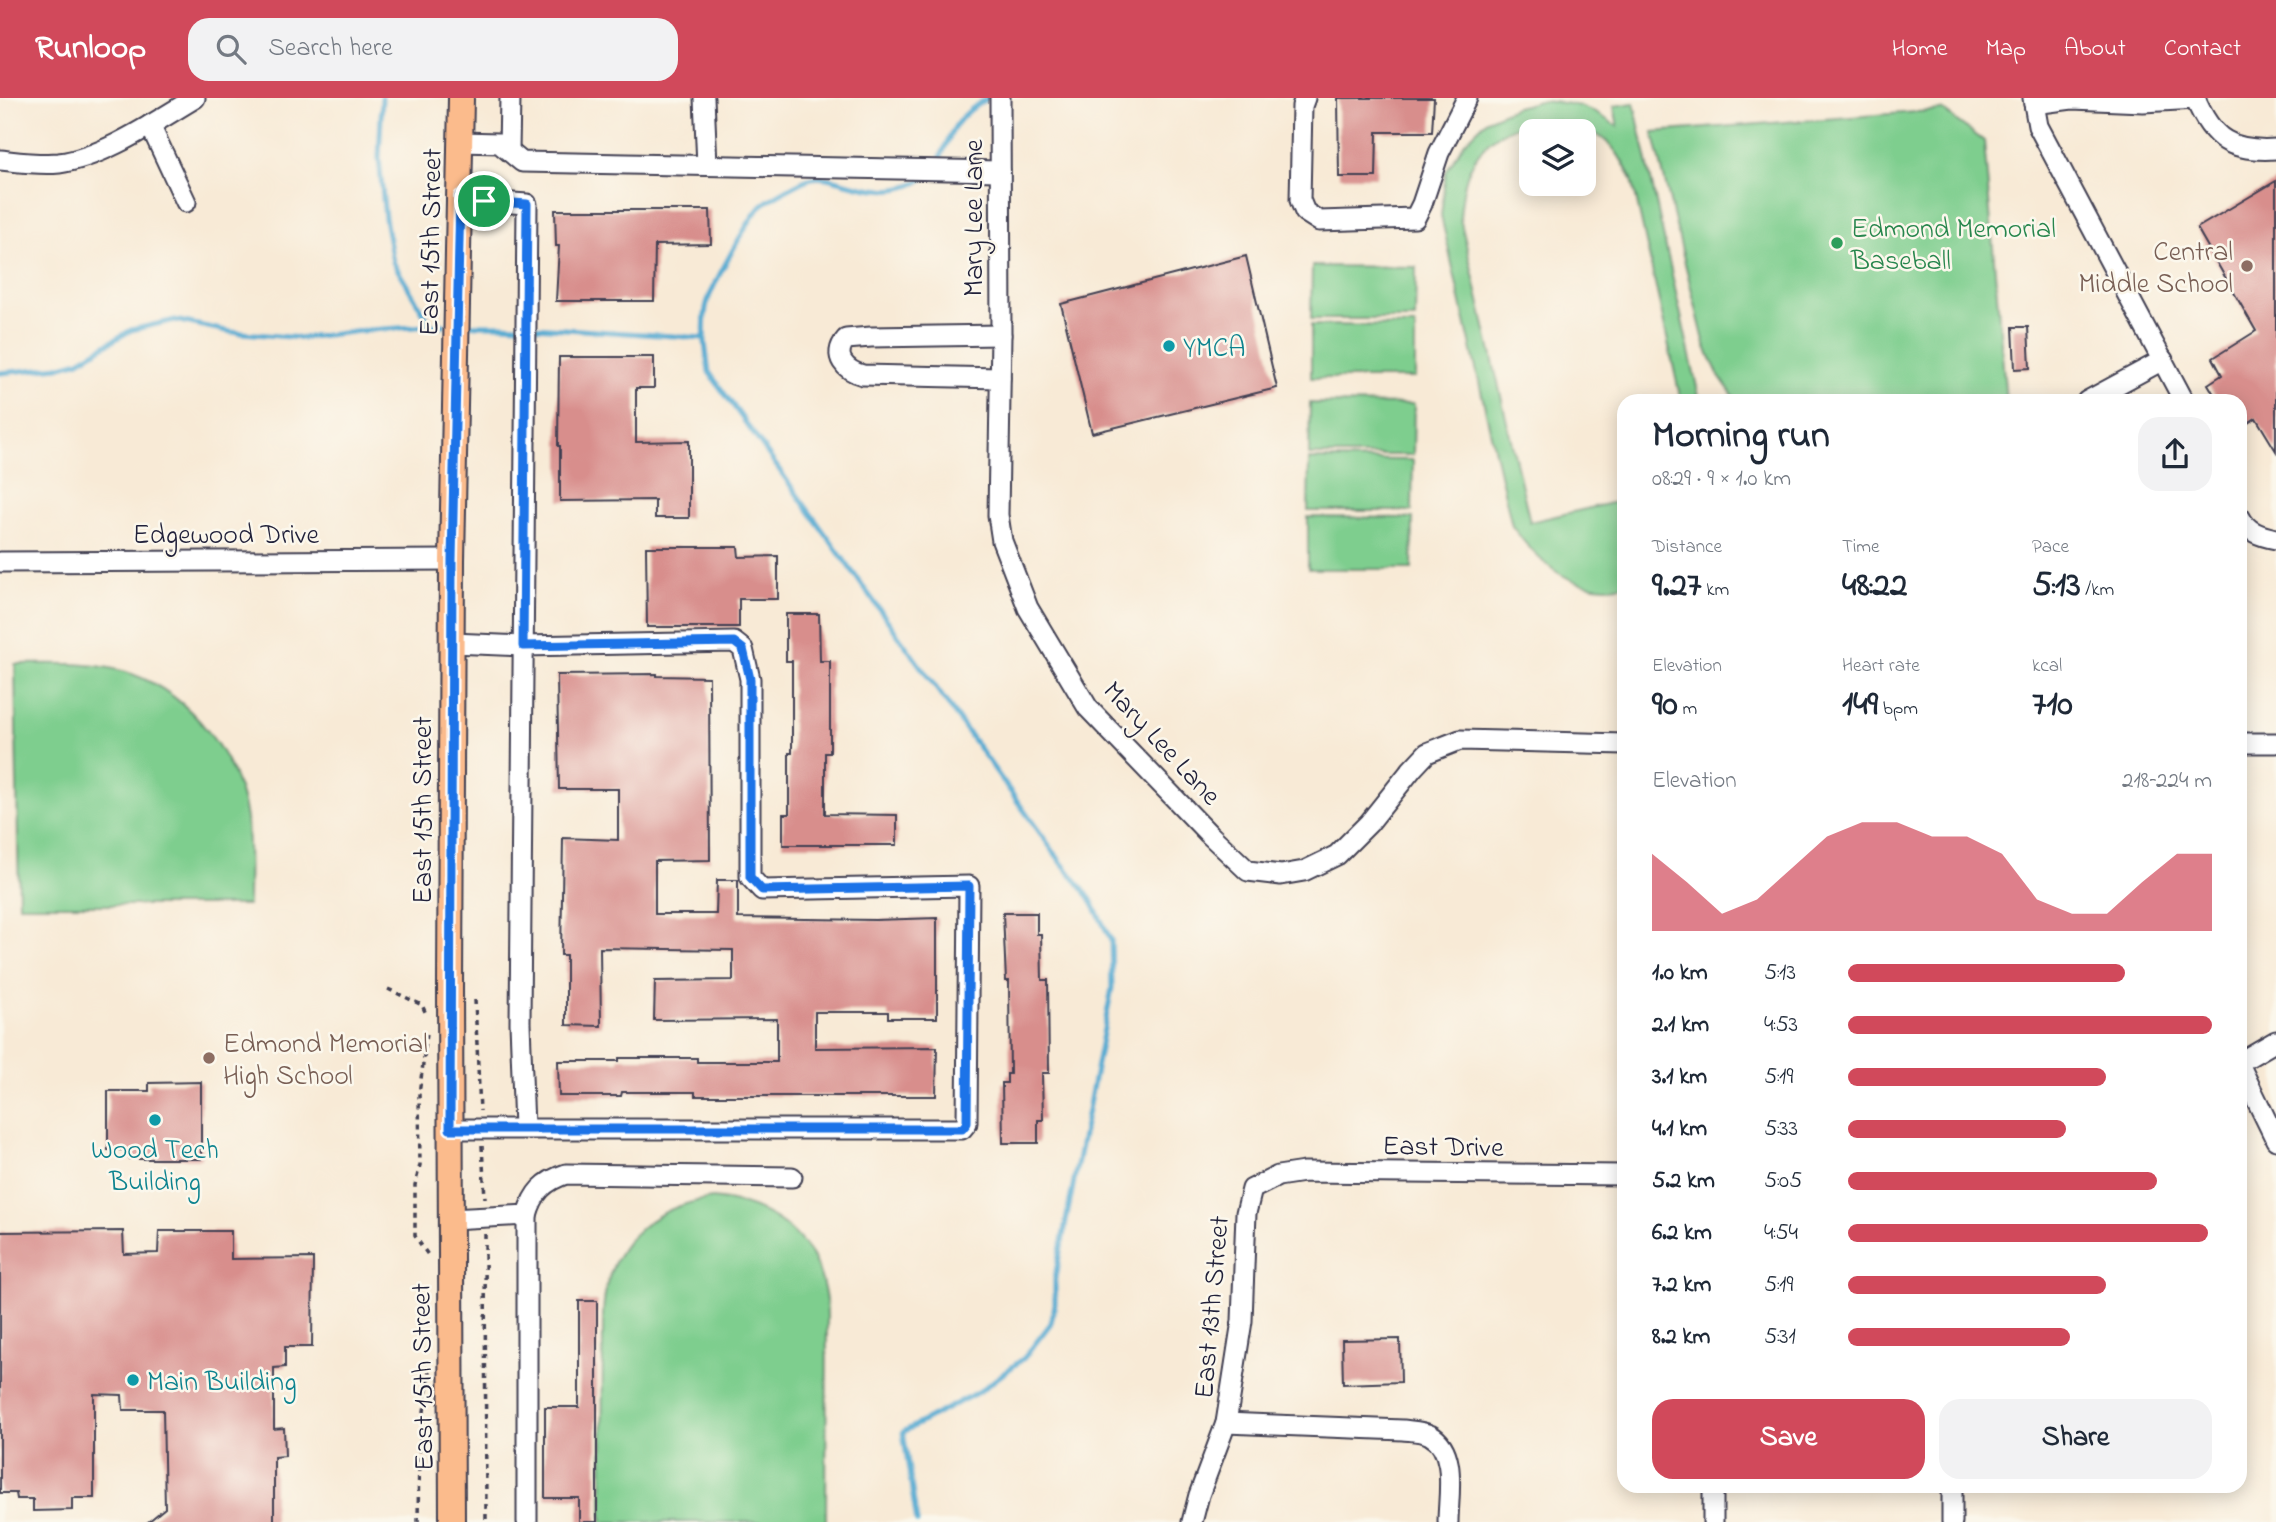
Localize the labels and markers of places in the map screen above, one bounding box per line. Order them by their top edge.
pin [454,171,514,231]
place label: Edmond Memorial Baseball [1850,210,2056,283]
place label: Central Middle School [2079,233,2233,306]
marker: Edmond Memorial Baseball [1829,235,1845,251]
marker: Central Middle School [2239,258,2255,274]
place label: YMCA [1183,329,1245,370]
marker: YMCA [1161,338,1177,354]
place label: Edmond Memorial High School [223,1025,428,1098]
marker: Edmond Memorial High School [201,1050,217,1066]
marker: Wood Tech Building [147,1112,163,1128]
place label: Wood Tech Building [91,1131,219,1204]
place label: Main Building [147,1363,297,1404]
marker: Main Building [125,1372,141,1388]

